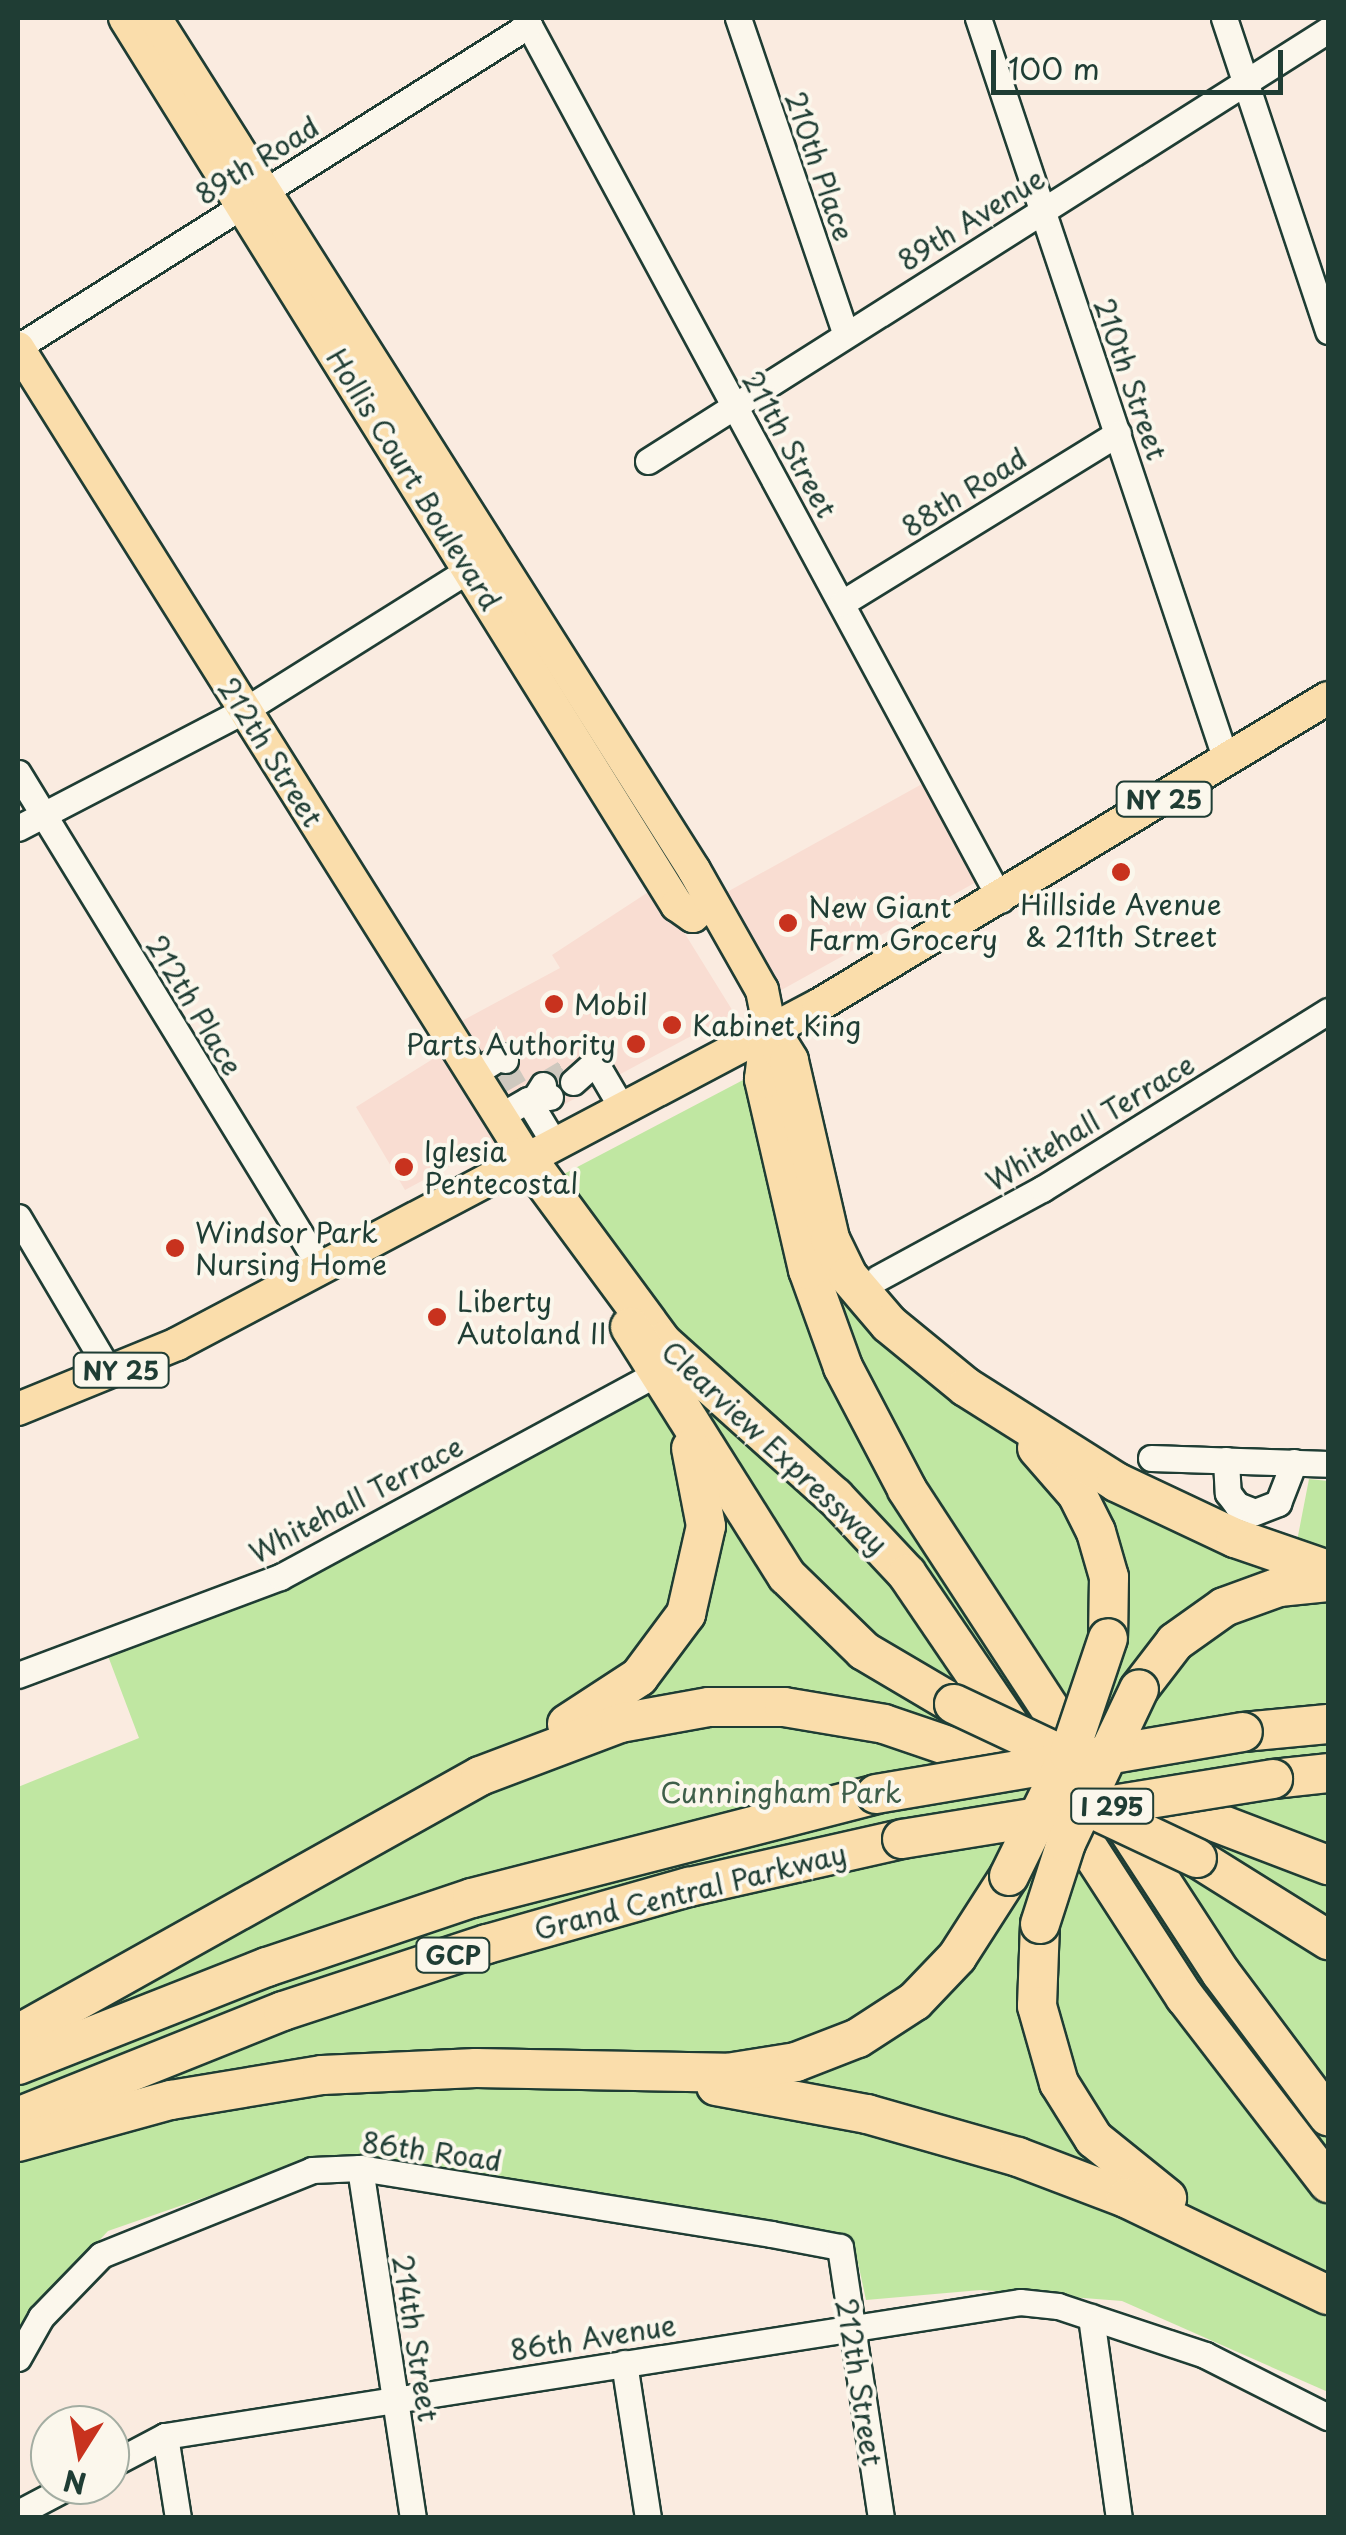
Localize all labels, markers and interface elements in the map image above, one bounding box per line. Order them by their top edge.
scale bar [996,30,1288,92]
text: 100 m [1008,45,1100,90]
street label: 210th Place [778,86,862,246]
street label: 89th Road [190,109,324,211]
street label: 89th Avenue [892,161,1050,277]
street label: 210th Street [1087,293,1175,465]
street label: Hollis Court Boulevard [320,342,508,616]
street label: 211th Street [736,364,844,524]
street label: 88th Road [896,441,1032,543]
street label: 212th Street [211,670,331,834]
road number: NY 25 [1114,779,1214,819]
marker: Hillside Avenue & 211th Street [1110,861,1132,883]
place label: Hillside Avenue & 211th Street [1021,887,1221,953]
place label: New Giant Farm Grocery [808,890,996,956]
marker: New Giant Farm Grocery [777,912,799,934]
street label: 212th Place [140,928,250,1082]
place label: Mobil [574,987,648,1021]
marker: Mobil [543,993,565,1015]
place label: Kabinet King [692,1008,864,1042]
marker: Kabinet King [661,1014,683,1036]
place label: Parts Authority [405,1027,616,1061]
marker: Parts Authority [625,1033,647,1055]
street label: Whitehall Terrace [980,1047,1200,1197]
place label: Iglesia Pentecostal [424,1134,578,1200]
marker: Iglesia Pentecostal [393,1156,415,1178]
place label: Windsor Park Nursing Home [195,1215,387,1281]
marker: Windsor Park Nursing Home [164,1237,186,1259]
place label: Liberty Autoland II [457,1284,607,1350]
marker: Liberty Autoland II [426,1306,448,1328]
street label: Clearview Expressway [655,1334,895,1560]
road number: NY 25 [71,1350,171,1390]
street label: Whitehall Terrace [244,1429,468,1569]
park label: Cunningham Park [659,1775,903,1809]
road number: I 295 [1070,1786,1154,1826]
street label: Grand Central Parkway [528,1835,852,1947]
road number: GCP [413,1935,493,1975]
street label: 86th Road [360,2125,504,2177]
street label: 214th Street [386,2252,446,2424]
street label: 212th Street [830,2295,890,2469]
street label: 86th Avenue [507,2307,679,2367]
north arrow [30,2405,130,2505]
text: N [60,2460,90,2506]

